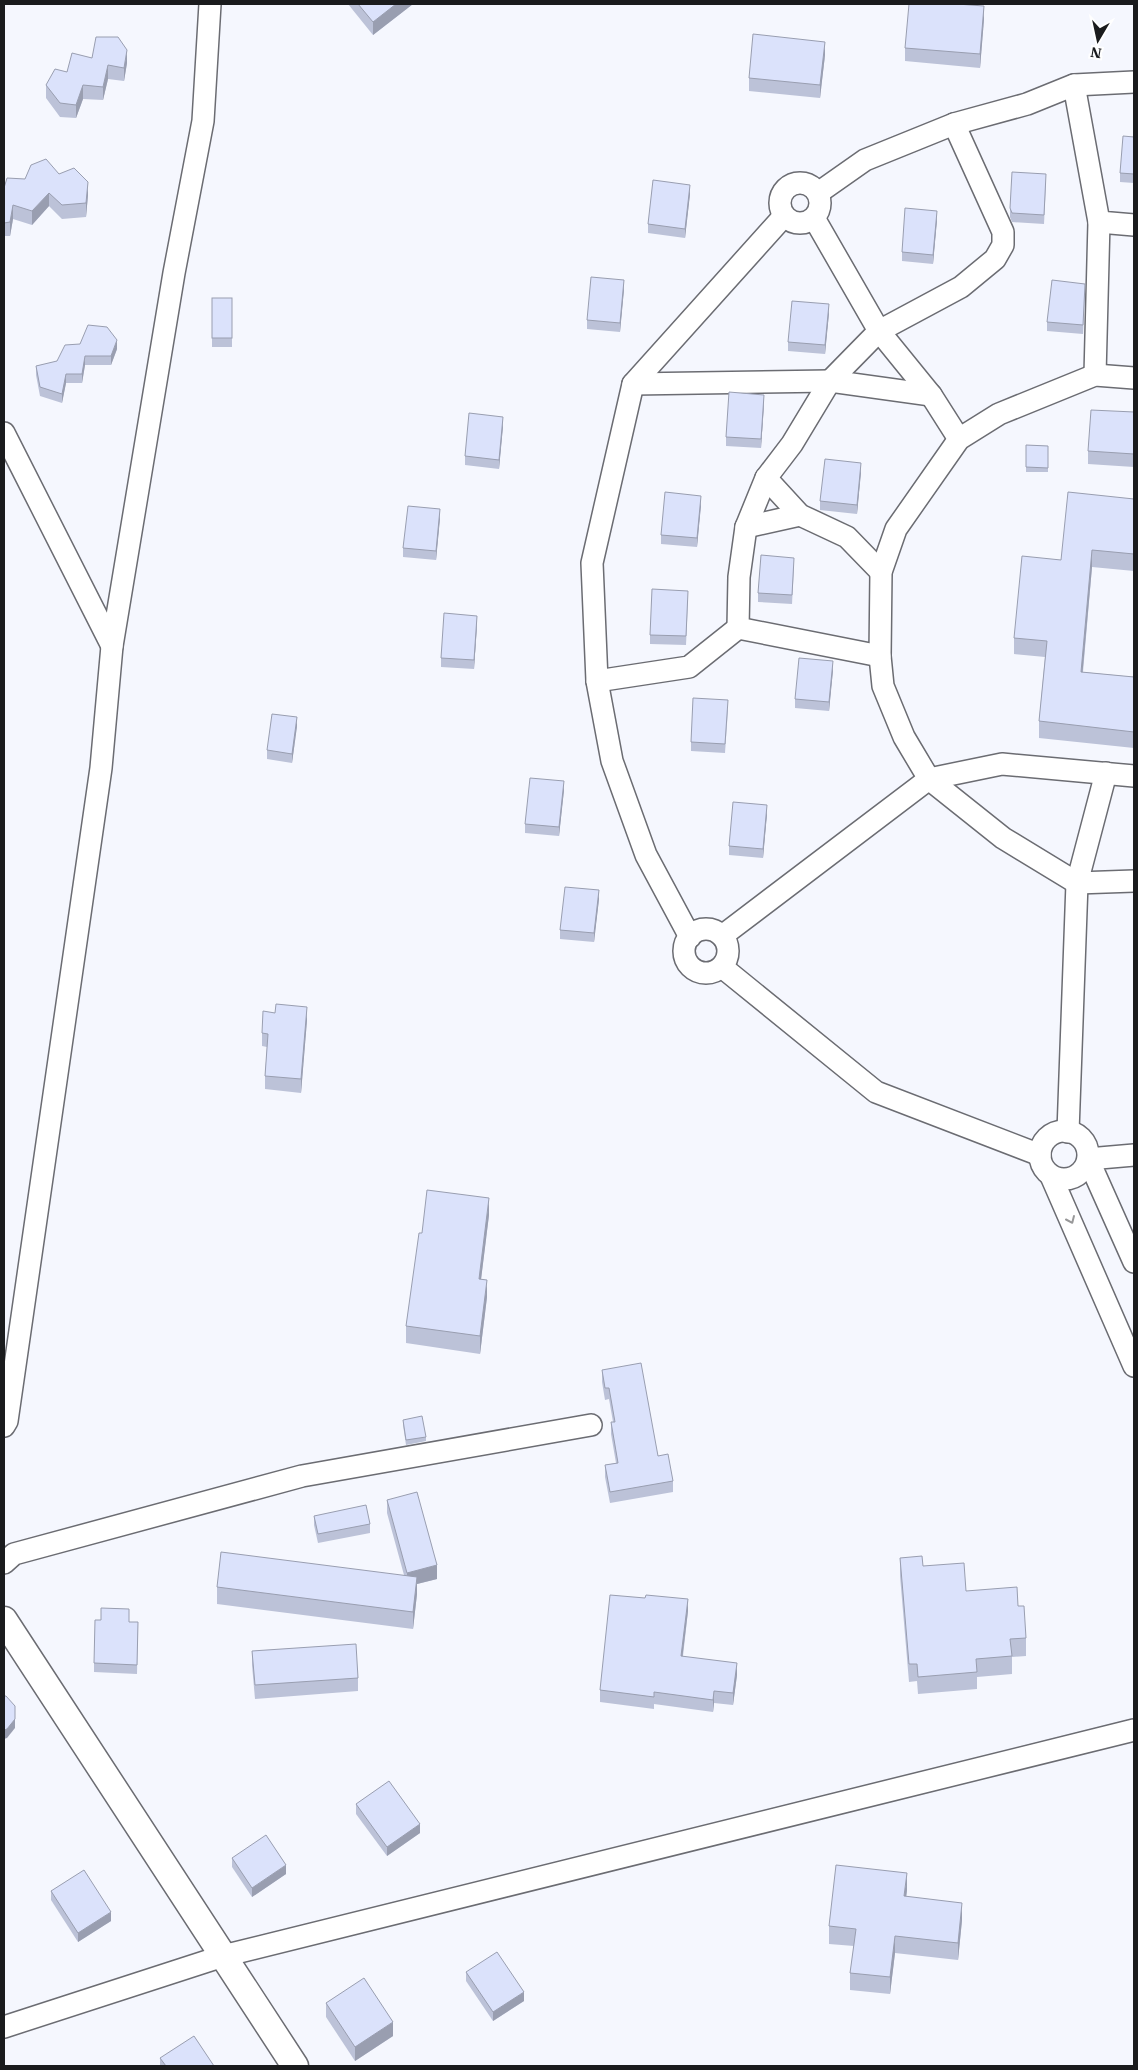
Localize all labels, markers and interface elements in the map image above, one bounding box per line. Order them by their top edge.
north arrow [1073,15,1123,65]
text: N [1089,43,1103,63]
one-way arrow [1064,1215,1075,1224]

